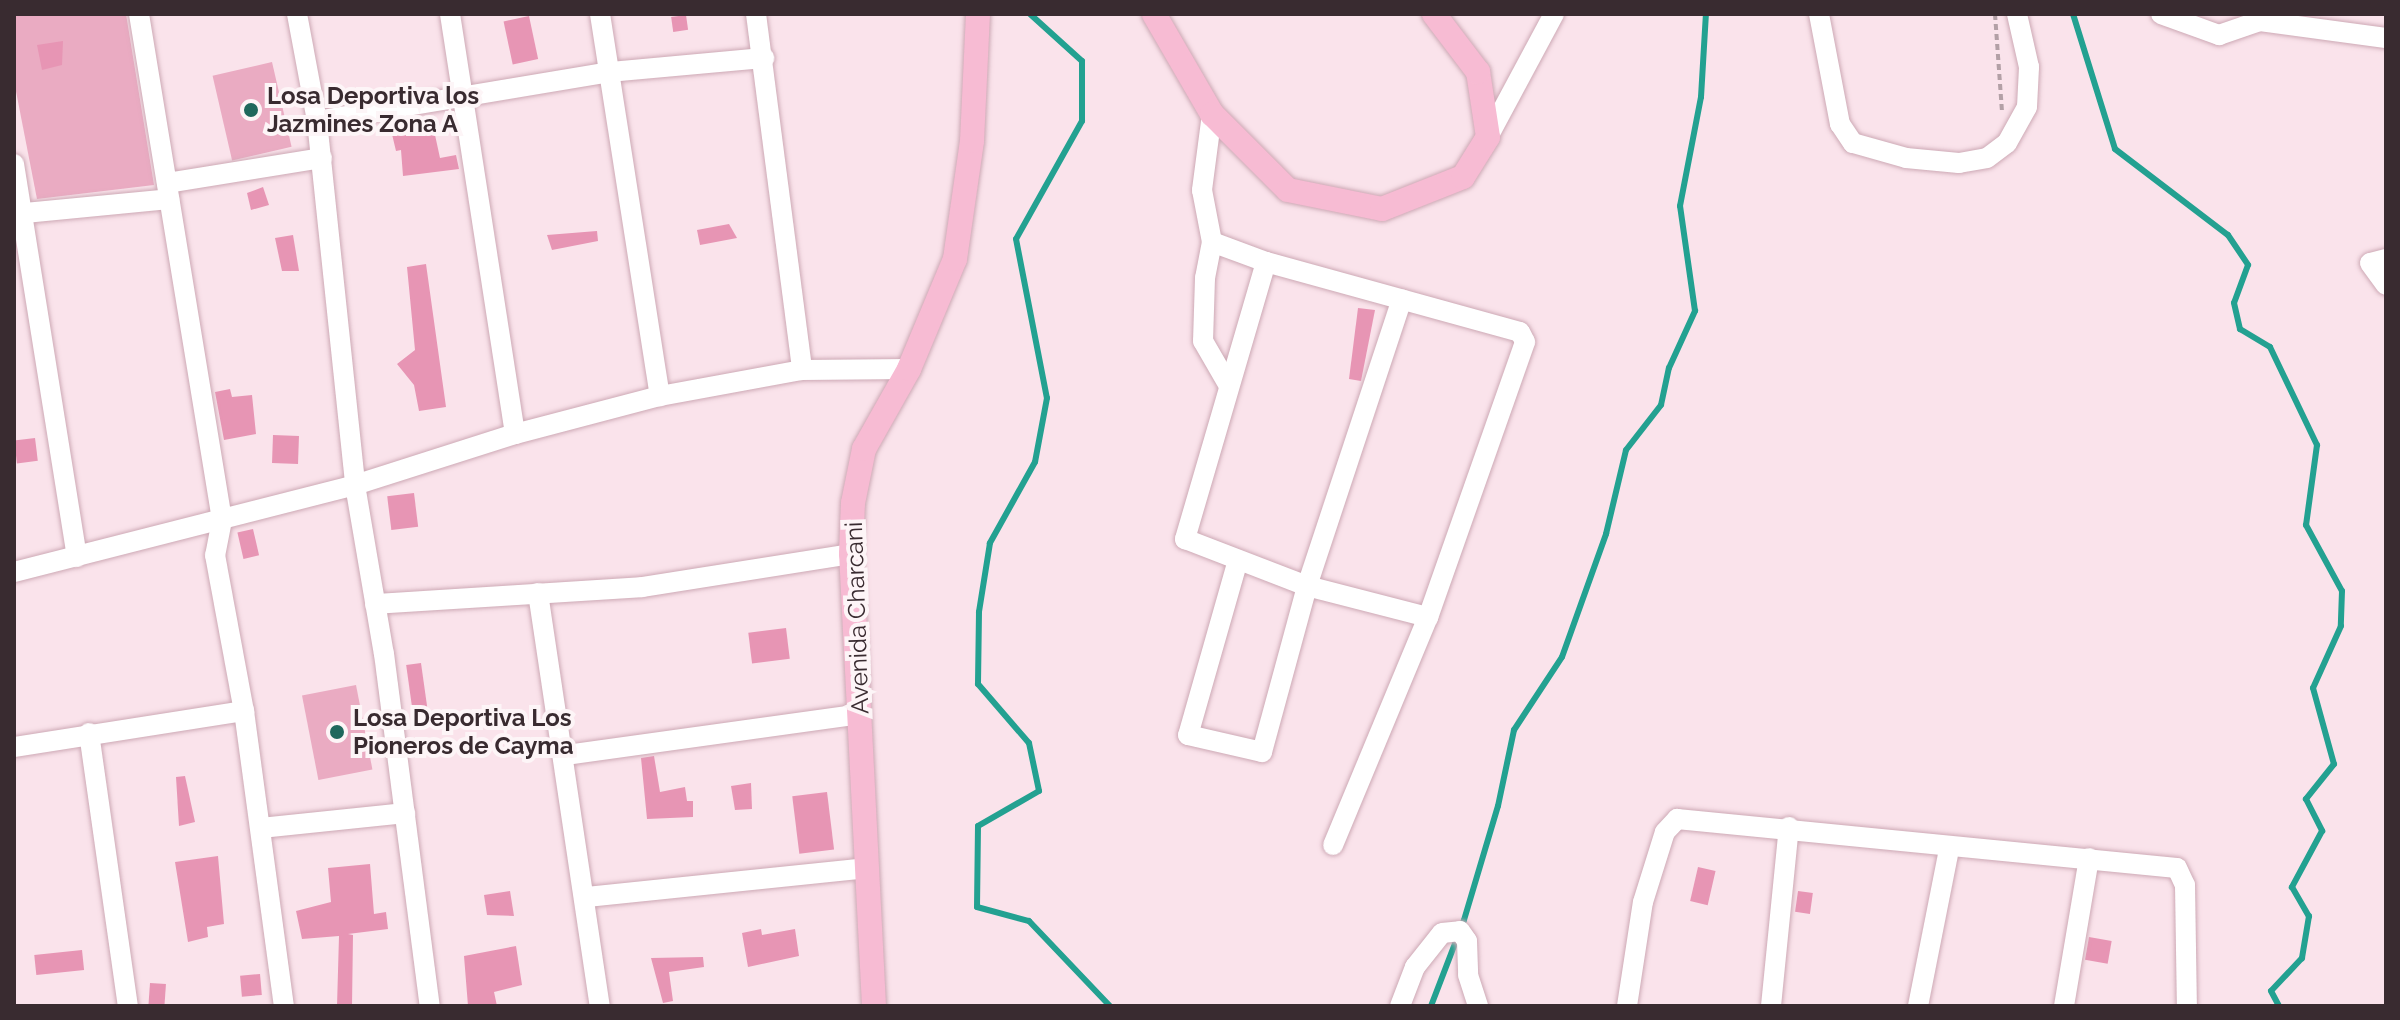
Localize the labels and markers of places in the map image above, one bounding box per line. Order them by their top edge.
place label: Losa Deportiva los Jazmines Zona A [267,82,479,138]
marker: Losa Deportiva los Jazmines Zona A [242,101,260,119]
place label: Losa Deportiva Los Pioneros de Cayma [353,704,573,760]
marker: Losa Deportiva Los Pioneros de Cayma [328,723,346,741]

